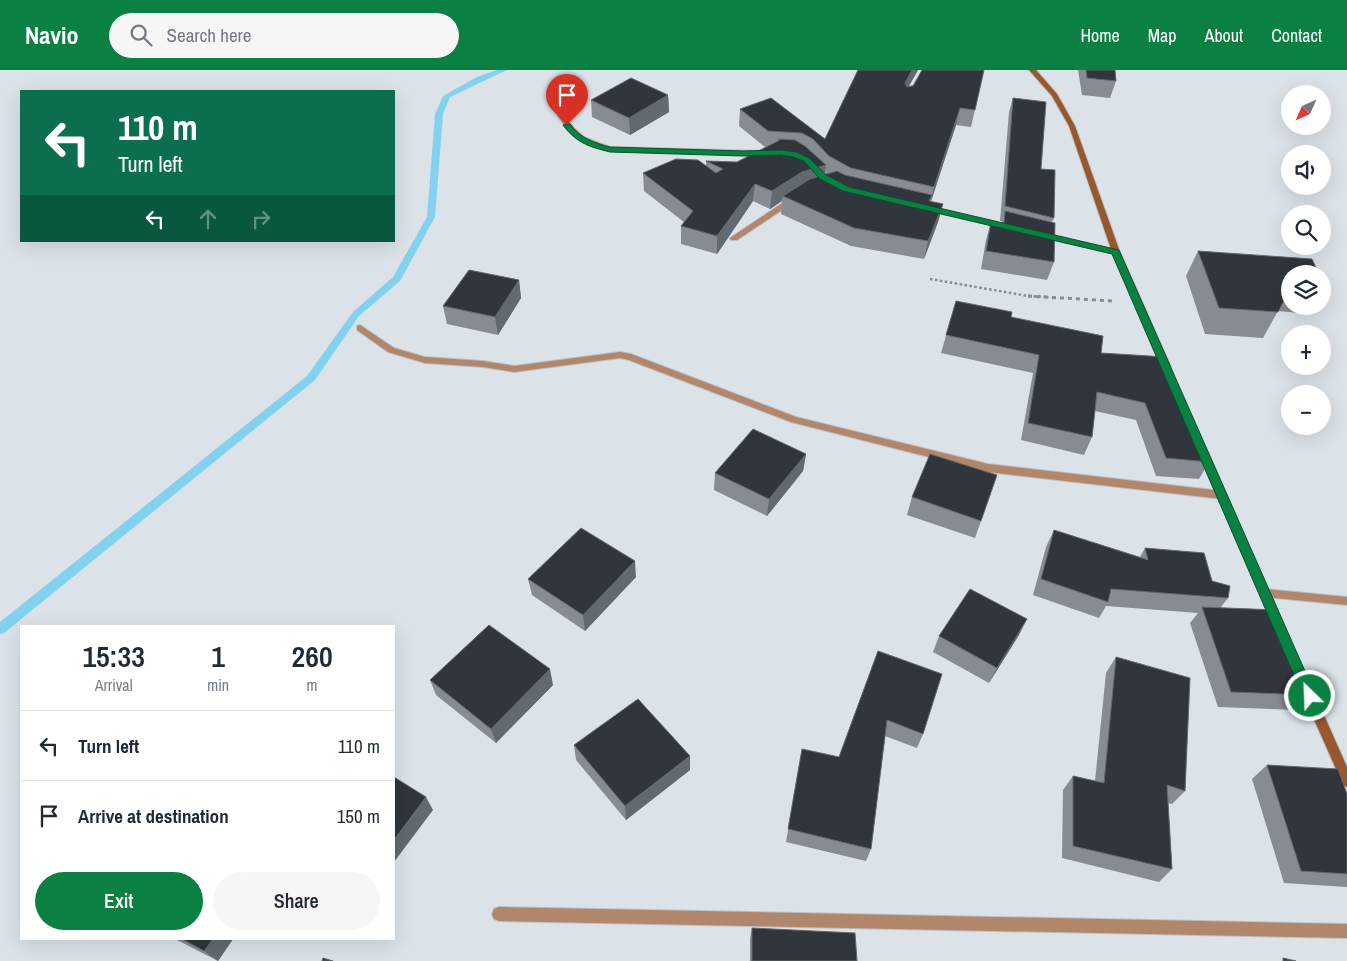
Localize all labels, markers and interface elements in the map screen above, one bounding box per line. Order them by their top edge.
search box [109,13,459,58]
text: Navio [25,19,79,51]
icon: search [127,21,155,49]
text: Search here [167,22,251,48]
text: Home [1080,23,1120,48]
text: Map [1148,23,1177,48]
text: About [1205,23,1243,48]
text: Contact [1271,23,1322,48]
pin [546,74,588,125]
icon: arrive [553,81,581,109]
north arrow [1281,85,1331,135]
map controls [1281,85,1331,435]
text: 110 m [118,104,198,151]
icon: left [35,110,100,175]
button: sound [1281,145,1331,195]
text: Turn left [118,149,183,179]
icon: left [141,205,169,233]
icon: ahead [194,205,222,233]
icon: right [247,205,275,233]
button: search [1281,205,1331,255]
button: layers [1281,265,1331,315]
button: + [1281,325,1331,375]
button: − [1281,385,1331,435]
text: 15:33 [82,636,145,676]
text: 1 [211,636,225,676]
text: 260 [292,636,333,676]
position arrow [1283,669,1335,721]
text: Arrival [95,674,133,696]
text: min [207,674,229,696]
text: m [307,674,318,696]
icon: left [35,732,63,760]
text: Turn left [78,733,139,759]
text: 110 m [338,733,380,759]
icon: arrive [35,802,63,830]
text: Arrive at destination [78,803,229,829]
text: 150 m [337,803,380,829]
button: Exit [35,872,203,930]
button: Share [213,872,380,930]

